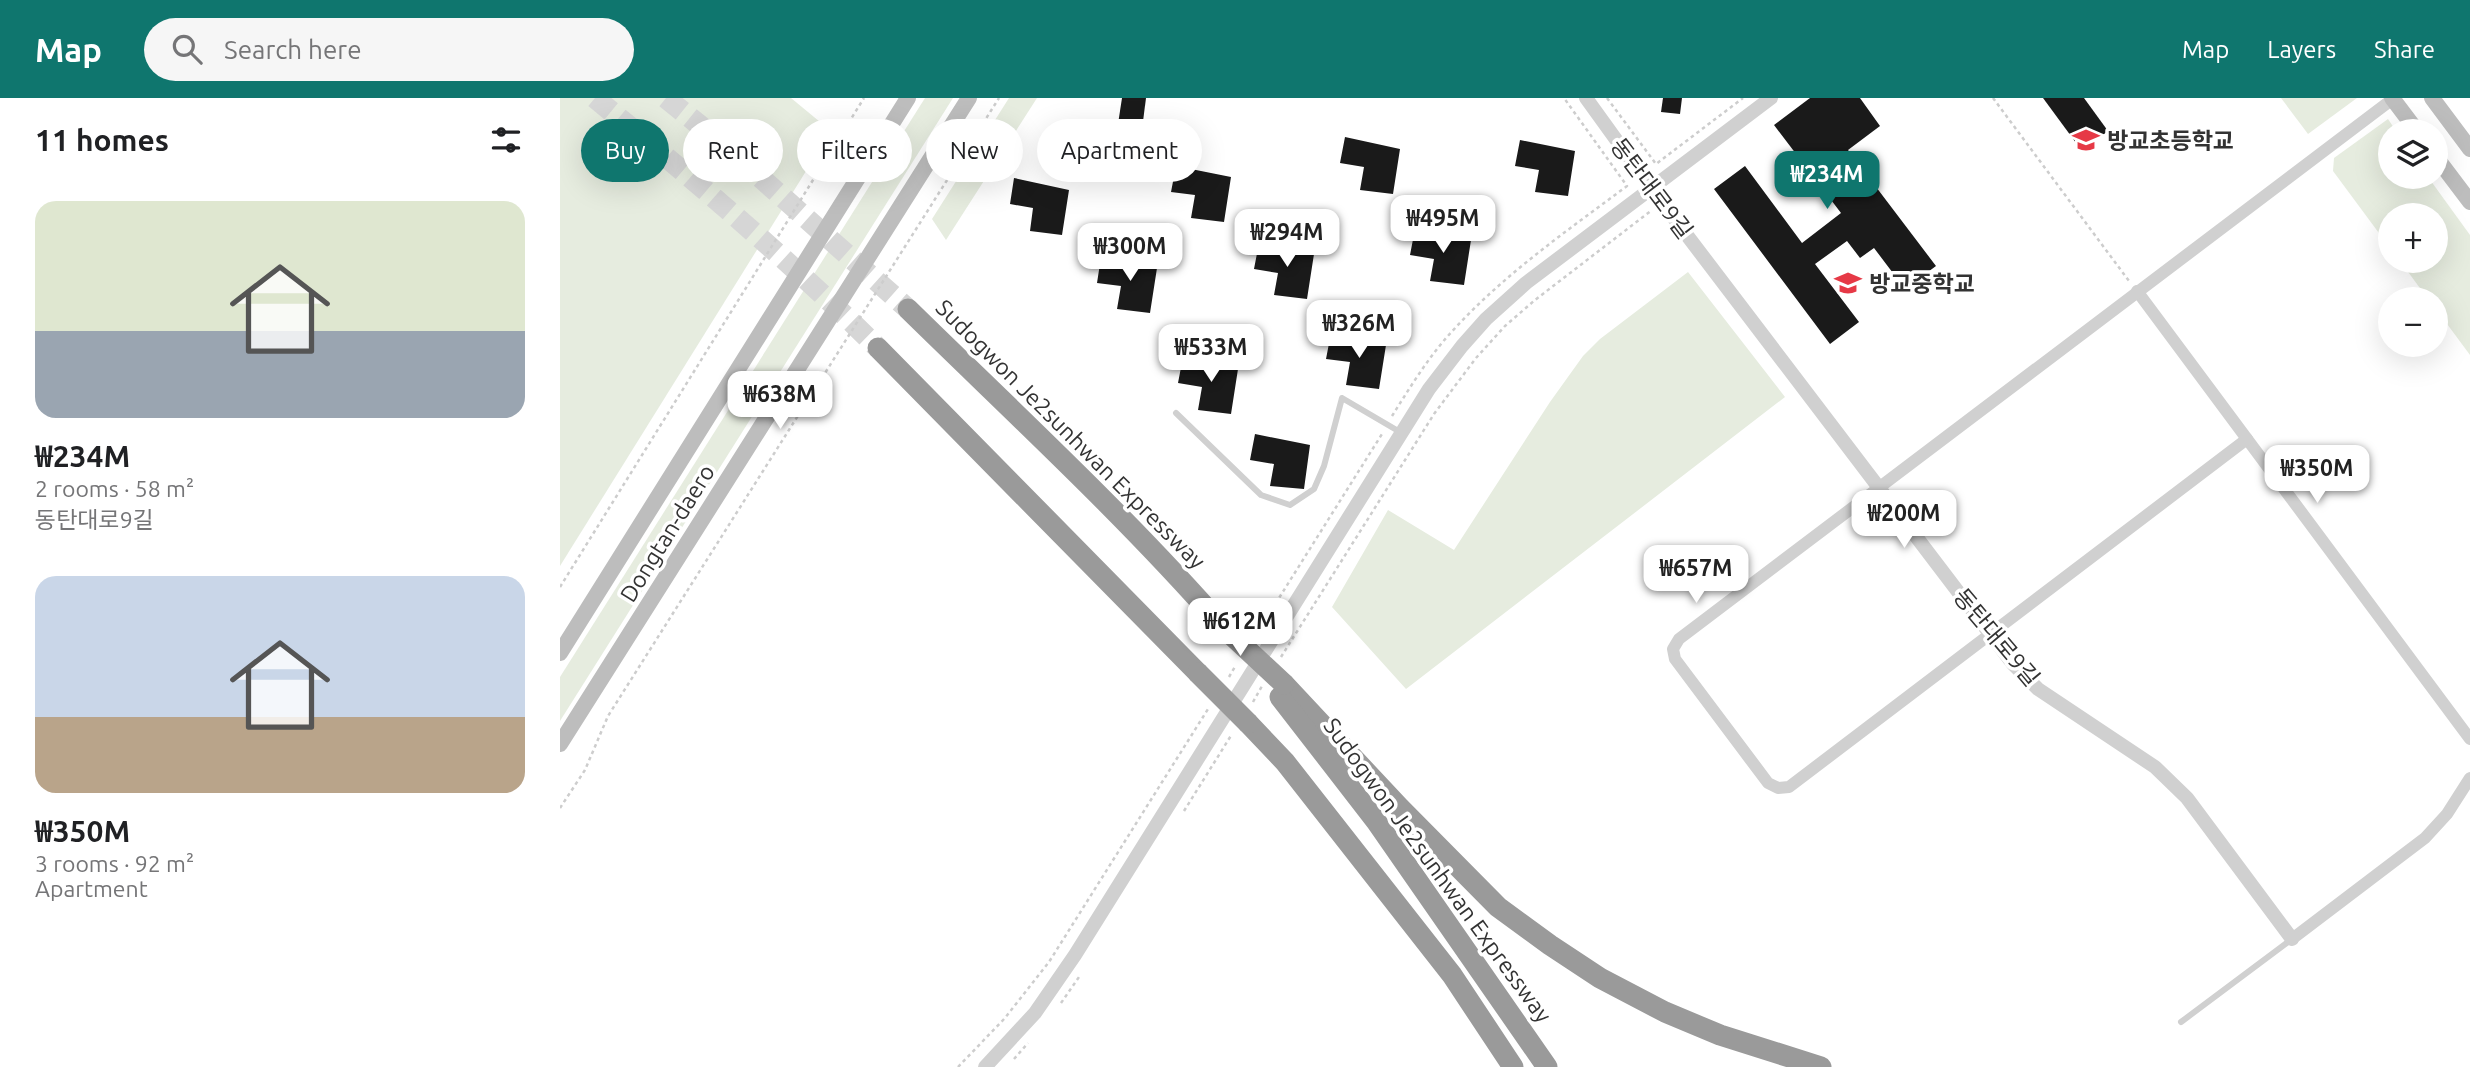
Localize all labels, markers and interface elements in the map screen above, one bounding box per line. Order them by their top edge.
search box [144,18,634,81]
icon: search [168,30,206,68]
text: Map [35,31,102,68]
text: Search here [224,35,362,64]
text: Map [2182,36,2229,63]
text: Layers [2267,36,2336,63]
text: Share [2374,36,2435,63]
chip: Buy [581,119,669,182]
chip: Rent [683,119,783,182]
chip: Filters [797,119,912,182]
chip: New [926,119,1023,182]
chip: Apartment [1037,119,1202,182]
map controls [2378,119,2448,357]
button: layers [2378,119,2448,189]
icon: filters [487,121,525,159]
text: 11 homes [35,123,169,157]
school or university icon: 방교초등학교 [2071,125,2101,155]
place label: 방교초등학교 [2107,128,2234,153]
street label: 동탄대로9길 [1606,133,1698,243]
pin: ₩234M [1778,152,1876,211]
text: ₩234M [1791,161,1863,186]
pin: ₩495M [1394,195,1492,255]
button: + [2378,203,2448,273]
text: ₩495M [1407,205,1479,230]
pin: ₩294M [1238,209,1336,269]
text: ₩294M [1251,219,1323,244]
pin: ₩300M [1081,223,1179,283]
text: ₩300M [1094,233,1166,258]
icon: home [217,246,343,372]
school or university icon: 방교중학교 [1833,268,1863,298]
place label: 방교중학교 [1869,271,1975,296]
button: − [2378,287,2448,357]
street label: Sudogwon Je2sunhwan Expressway [931,294,1211,574]
pin: ₩326M [1310,300,1408,360]
text: ₩326M [1323,310,1395,335]
pin: ₩533M [1162,324,1260,384]
text: ₩533M [1175,334,1247,359]
pin: ₩638M [731,372,829,431]
text: ₩638M [744,381,816,406]
text: ₩234M [35,439,130,473]
pin: ₩350M [2268,446,2366,505]
text: ₩350M [2281,455,2353,480]
street label: Dongtan-daero [615,460,719,606]
text: 2 rooms · 58 m² [35,476,194,501]
pin: ₩200M [1855,490,1953,550]
text: ₩200M [1868,500,1940,525]
text: 동탄대로9길 [35,507,154,532]
pin: ₩657M [1647,546,1745,605]
text: ₩657M [1660,555,1732,580]
street label: 동탄대로9길 [1949,583,2045,691]
pin: ₩612M [1191,598,1289,658]
text: ₩612M [1204,608,1276,633]
icon: home [217,622,343,748]
street label: Sudogwon Je2sunhwan Expressway [1319,713,1557,1027]
text: ₩350M [35,814,130,848]
text: 3 rooms · 92 m² [35,851,194,876]
text: Apartment [35,876,148,901]

